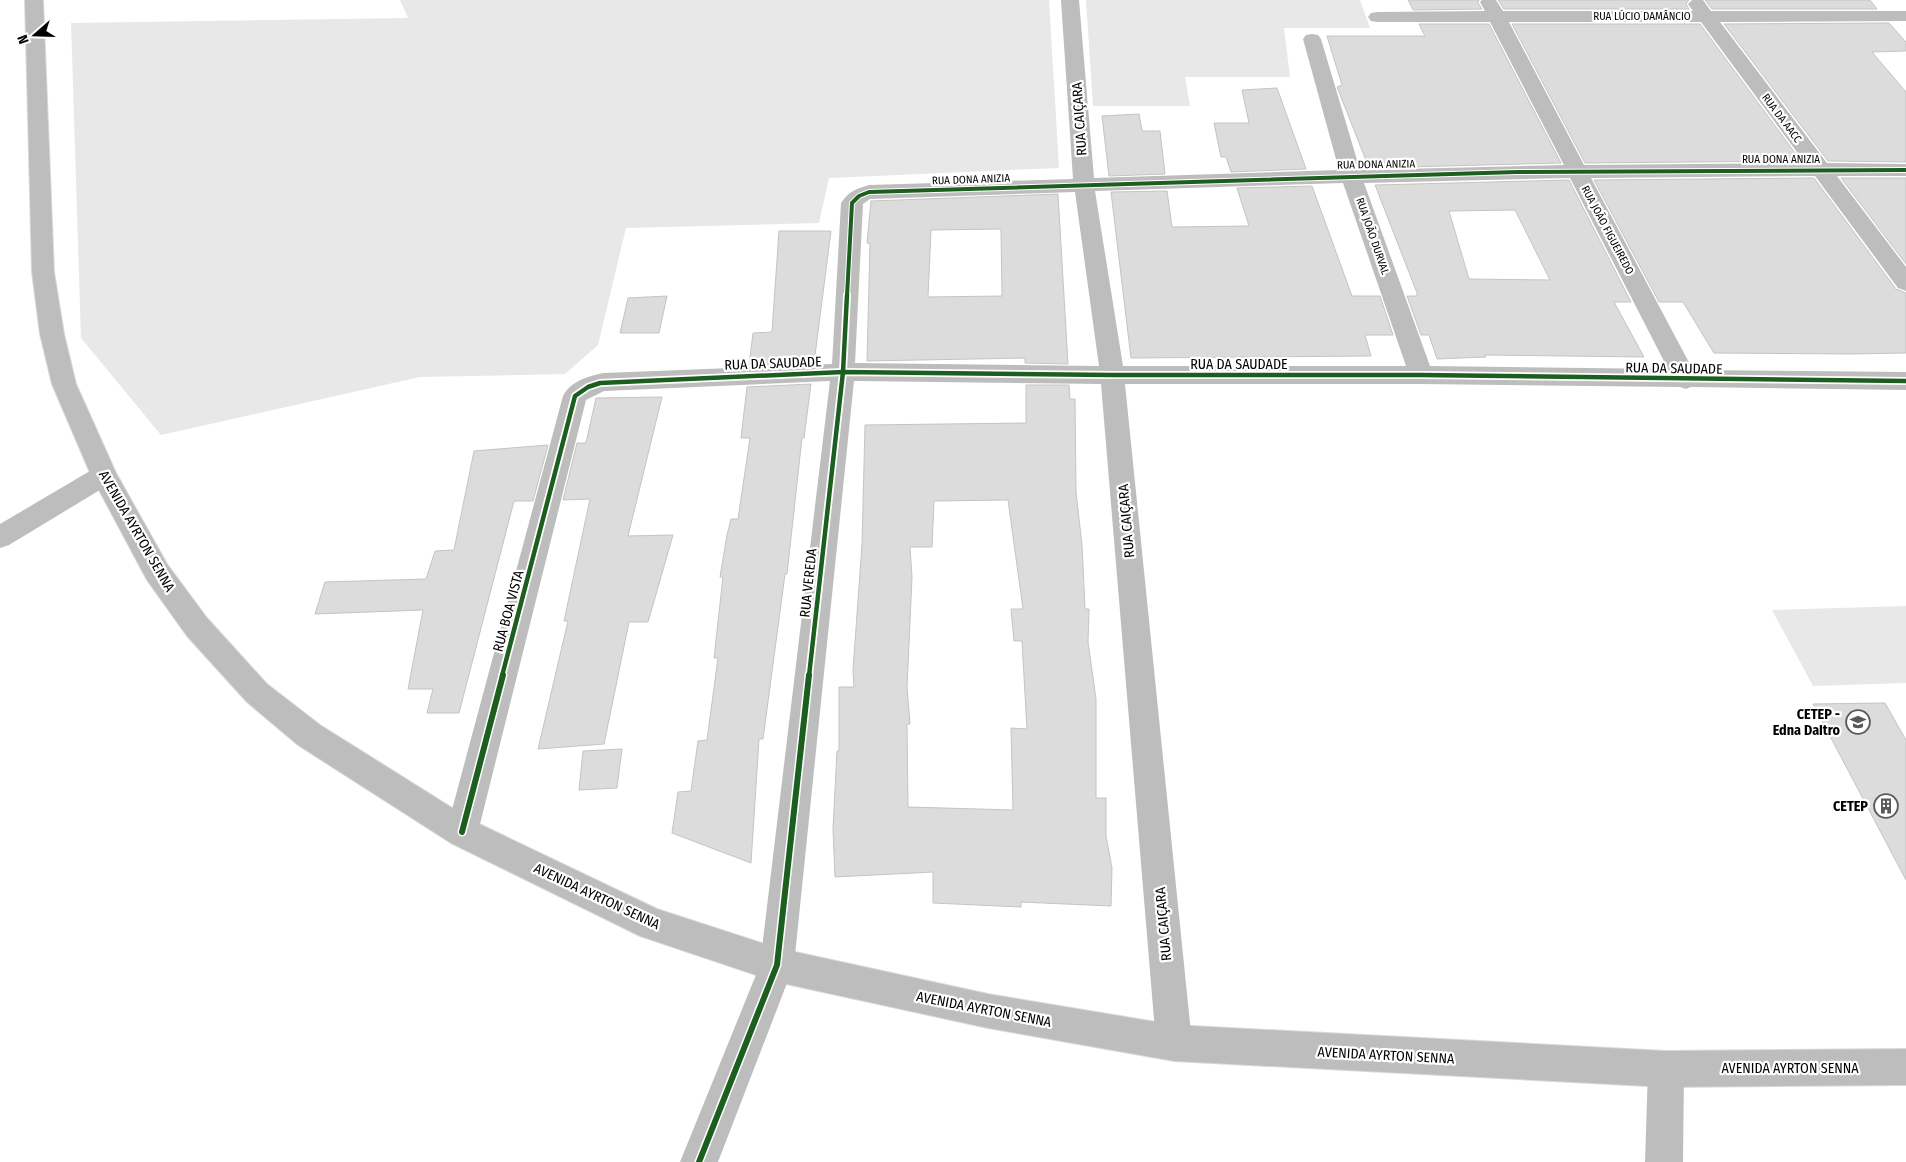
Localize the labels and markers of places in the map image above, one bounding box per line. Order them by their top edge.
place label: CETEP - Edna DaItro [1773,706,1841,739]
school or university icon: CETEP - Edna DaItro [1845,709,1871,735]
building icon: CETEP [1873,793,1899,819]
place label: CETEP [1833,798,1868,815]

